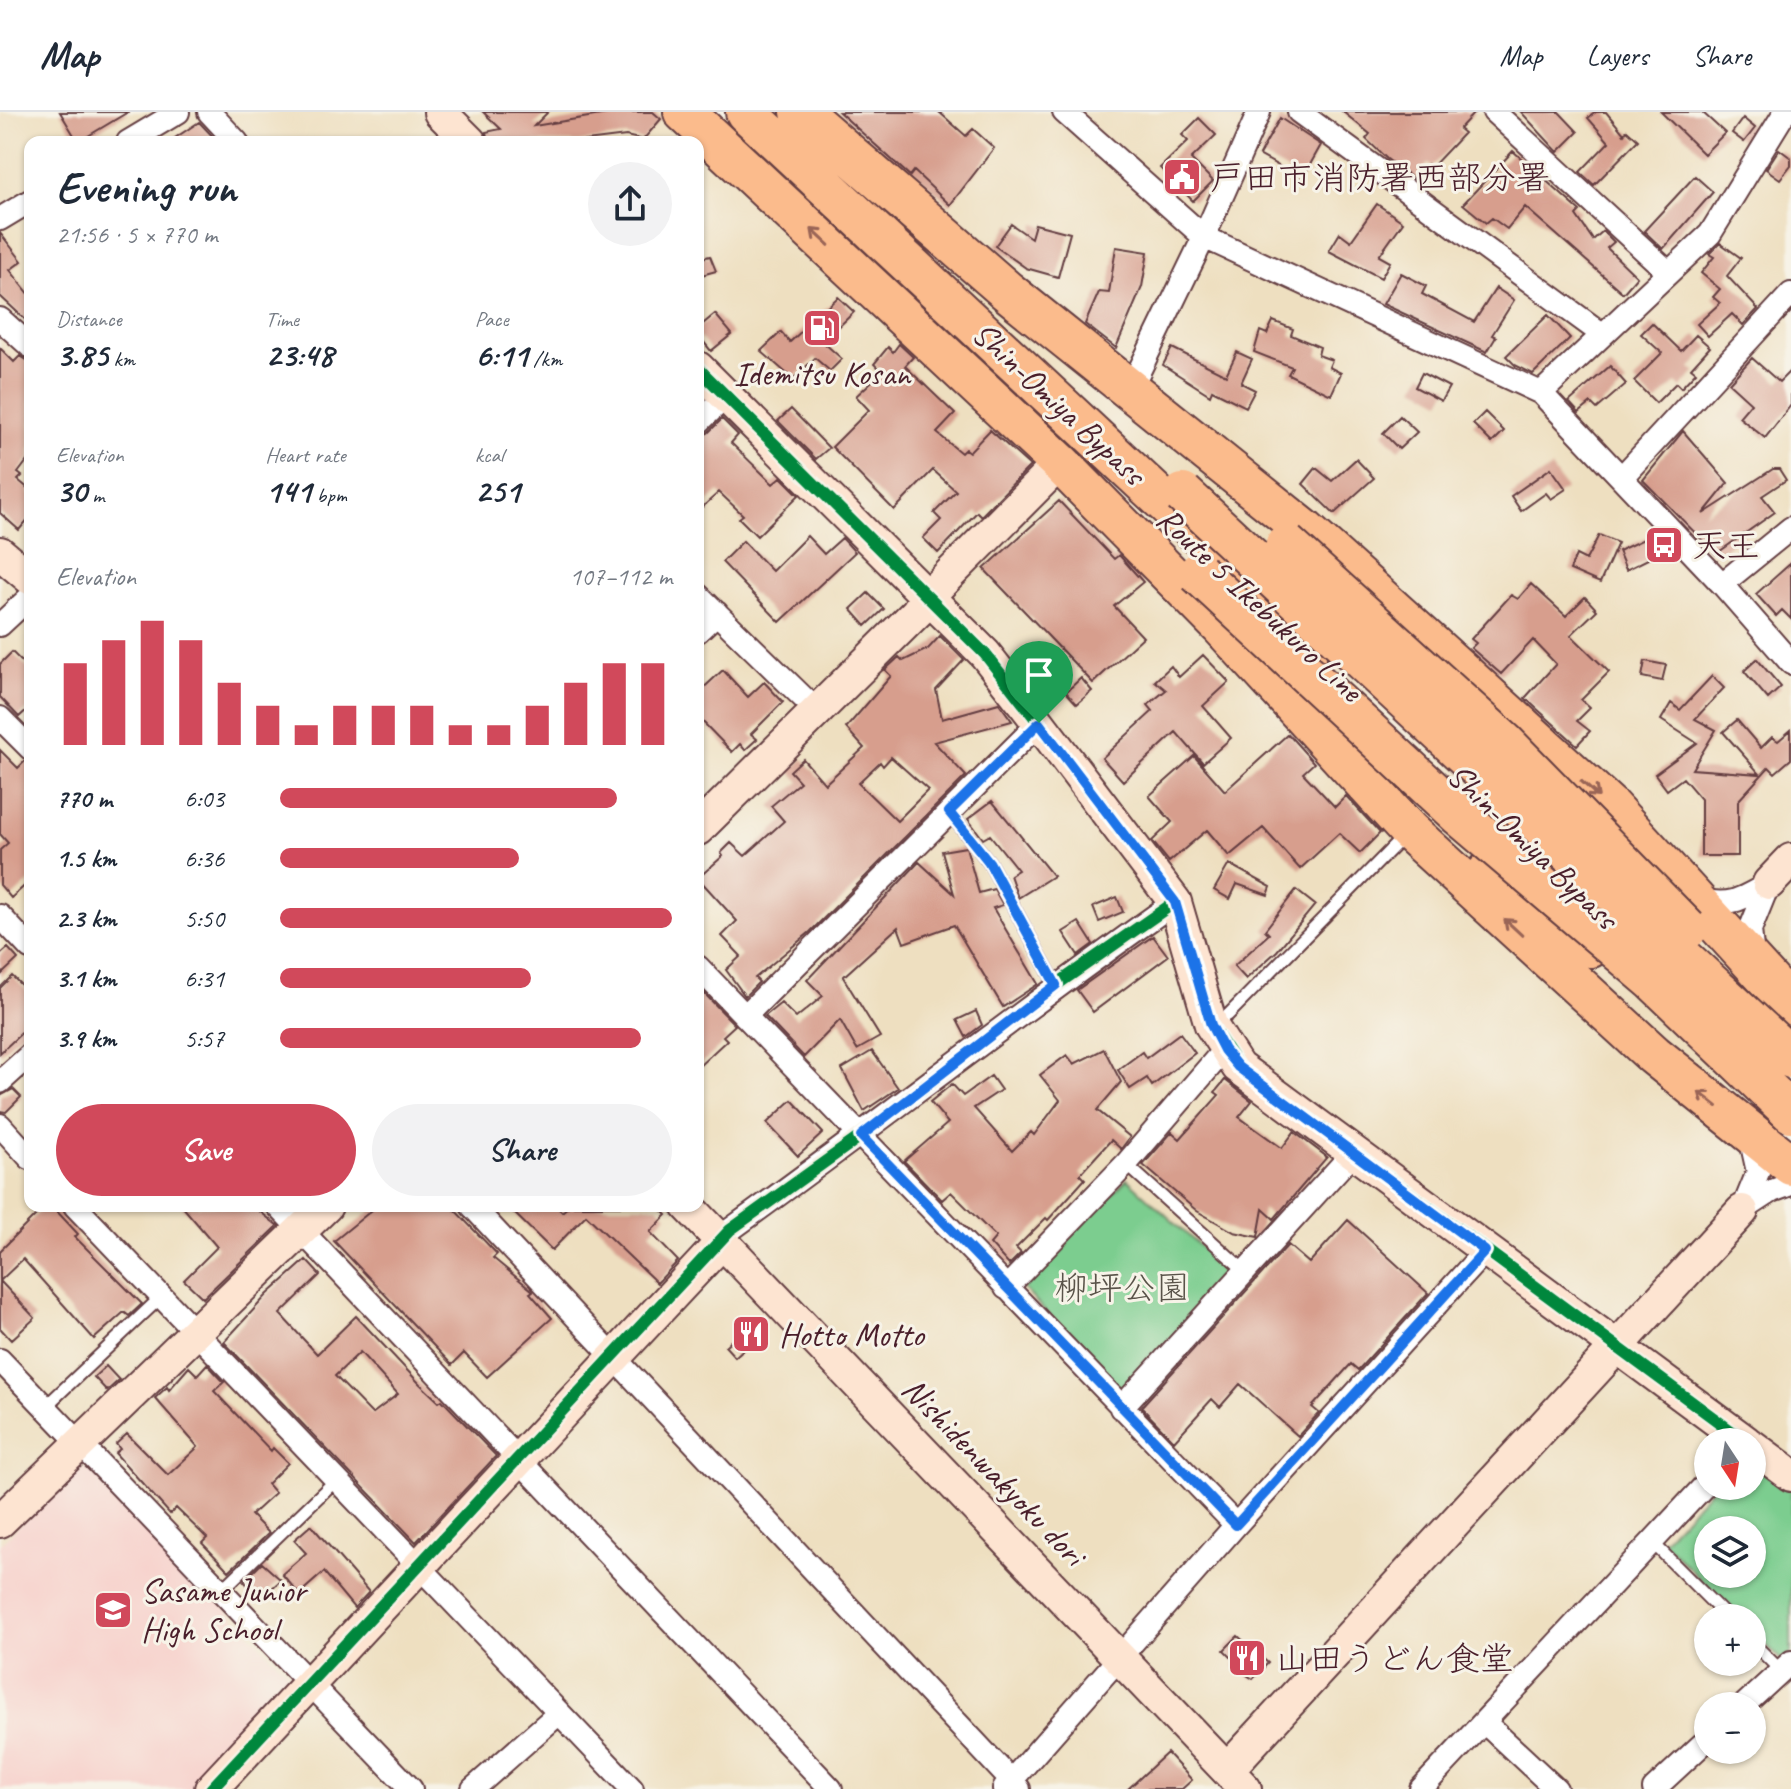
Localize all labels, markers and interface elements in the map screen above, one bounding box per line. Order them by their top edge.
text: Map [40,32,99,79]
text: Map [1500,38,1543,73]
text: Layers [1587,38,1648,73]
text: Share [1692,38,1751,73]
public building icon: 戸田市消防署西部分署 [1161,156,1203,198]
place label: 戸田市消防署西部分署 [1210,156,1550,199]
text: Evening run [56,160,236,215]
button: share [588,162,672,246]
text: 21:56 · 5 × 770 m [56,218,217,251]
one-way arrow [810,229,830,247]
text: Distance [56,305,122,333]
text: Time [265,305,299,333]
text: Pace [475,305,509,333]
fuel station icon: Idemitsu Kosan [801,307,843,349]
street label: Shin-Omiya Bypass [963,312,1157,497]
text: 3.85 [56,333,108,376]
text: 23:48 [265,333,333,376]
text: 6:11 [475,333,528,376]
text: km [108,345,135,373]
text: /km [528,345,562,373]
place label: Idemitsu Kosan [734,352,912,395]
text: Elevation [56,441,124,469]
text: Heart rate [265,441,346,469]
text: kcal [475,441,504,469]
text: 30 [56,469,87,512]
text: 141 [265,469,311,512]
text: 251 [475,469,520,512]
text: m [87,481,104,509]
text: bpm [311,481,347,509]
street label: Route 5 Ikebukuro Line [1148,497,1374,712]
bus stop icon: 天王 [1643,524,1685,566]
place label: 天王 [1692,524,1760,567]
text: Elevation [56,560,136,593]
text: 107–112 m [569,560,672,593]
pin [1005,641,1073,723]
icon: arrive [1017,653,1061,697]
street label: Shin-Omiya Bypass [1438,754,1630,941]
one-way arrow [1580,779,1600,798]
text: 770 m [56,782,112,815]
text: 6:03 [184,782,224,815]
text: 1.5 km [56,842,116,875]
text: 6:36 [184,842,224,875]
text: 2.3 km [56,902,116,935]
text: 5:50 [184,902,224,935]
one-way arrow [1504,919,1524,937]
text: 3.1 km [56,962,116,995]
text: 6:31 [184,962,224,995]
text: 3.9 km [56,1022,116,1055]
text: 5:57 [184,1022,224,1055]
one-way arrow [1698,1090,1719,1108]
button: Save [56,1104,356,1196]
button: Share [372,1104,672,1196]
park label: 柳坪公園 [1054,1266,1190,1309]
restaurant icon: Hotto Motto [730,1313,772,1355]
place label: Hotto Motto [779,1313,926,1356]
street label: Nishidenwakyoku dori [893,1368,1097,1577]
north arrow [1694,1428,1766,1500]
map controls [1694,1428,1766,1764]
button: layers [1694,1516,1766,1588]
place label: Sasame Junior High School [141,1569,309,1651]
school or university icon: Sasame Junior High School [92,1589,134,1631]
button: + [1694,1604,1766,1676]
restaurant icon: 山田うどん食堂 [1226,1637,1268,1679]
place label: 山田うどん食堂 [1275,1637,1514,1680]
button: − [1694,1692,1766,1764]

